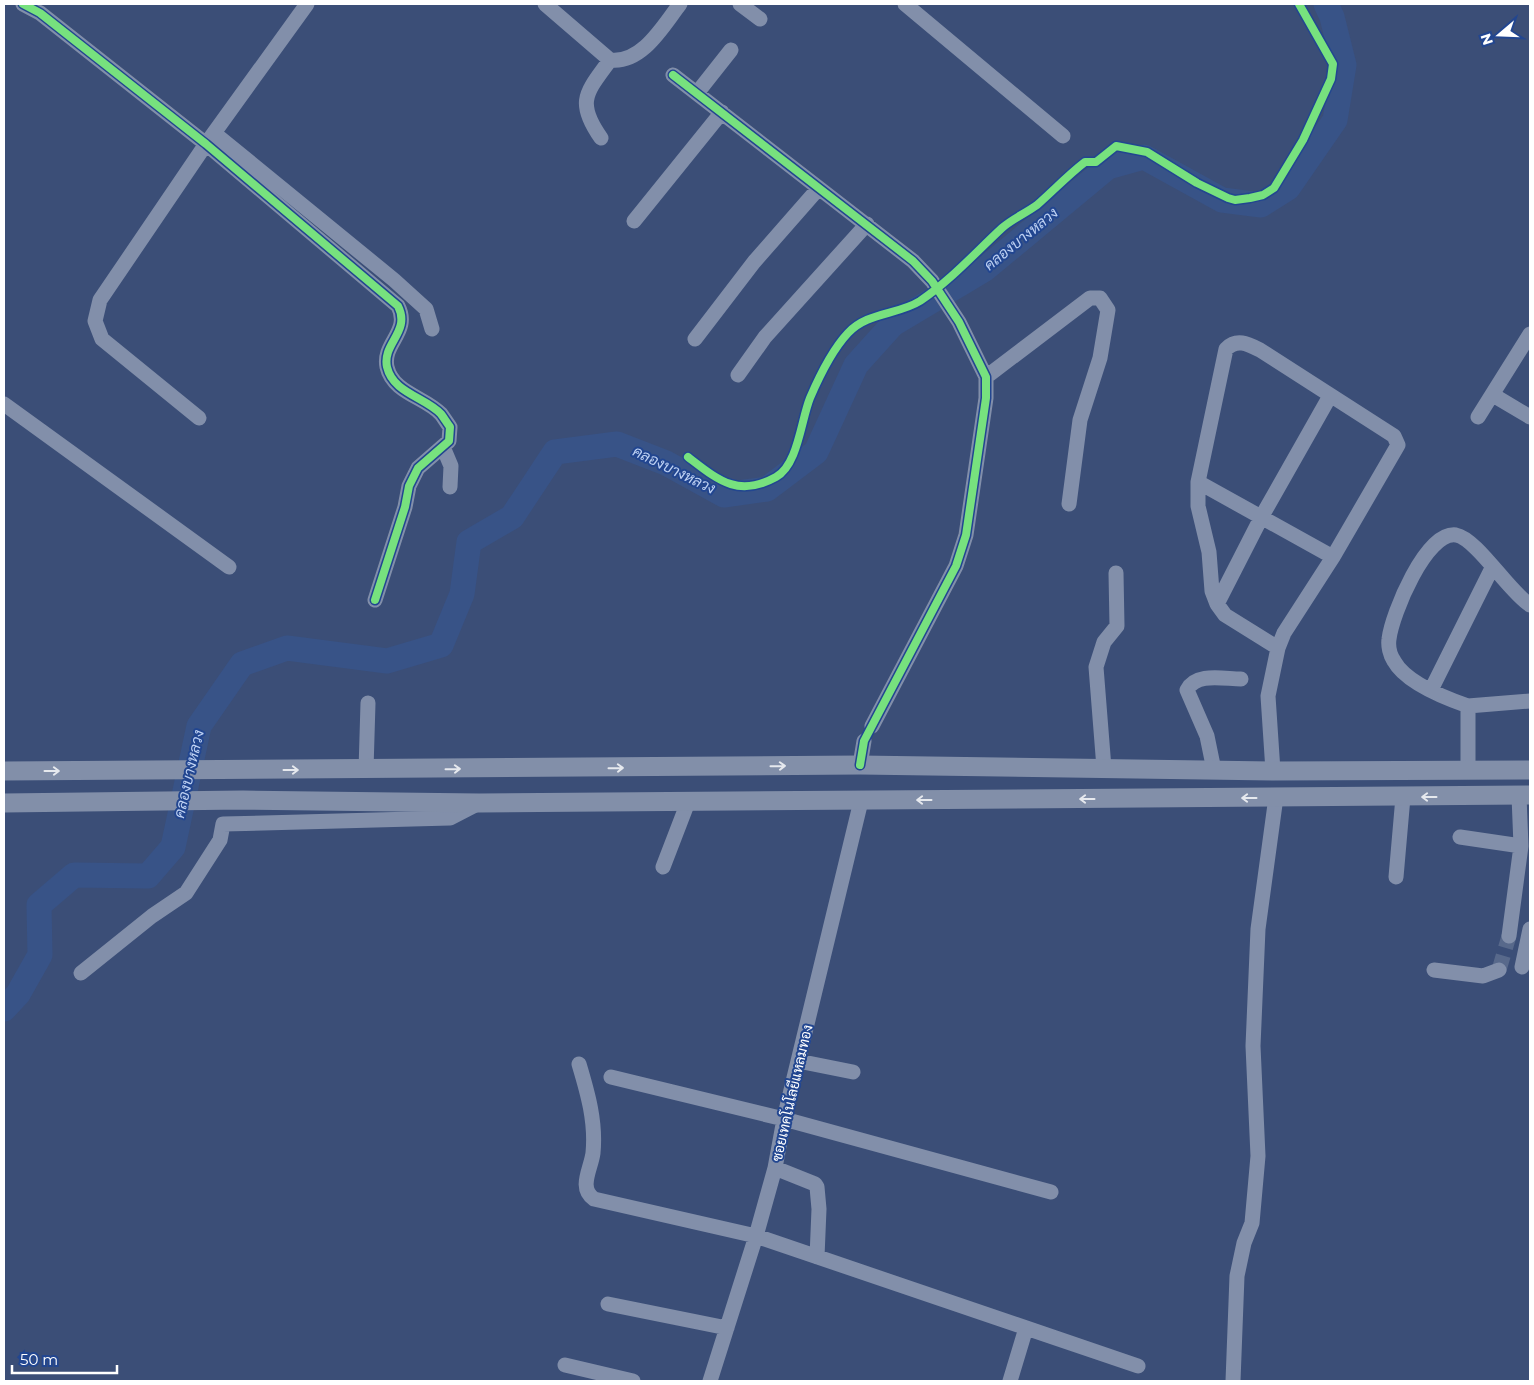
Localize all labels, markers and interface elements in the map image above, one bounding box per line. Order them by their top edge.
north arrow [1474,10,1524,60]
text: N [1476,31,1497,48]
water label: คลองบางหลวง [980,203,1062,274]
water label: คลองบางหลวง [630,441,719,498]
water label: คลองบางหลวง [169,728,208,820]
one-way arrow [770,761,786,771]
one-way arrow [608,763,624,773]
one-way arrow [445,764,461,774]
one-way arrow [44,766,60,776]
one-way arrow [283,766,299,775]
one-way arrow [1421,792,1438,802]
one-way arrow [1241,793,1258,803]
one-way arrow [1079,794,1095,804]
one-way arrow [916,795,932,805]
street label: ซอยเทคโนโลยีแหลมทอง [767,1023,817,1163]
scale bar [12,1342,118,1374]
text: 50 m [20,1350,58,1369]

